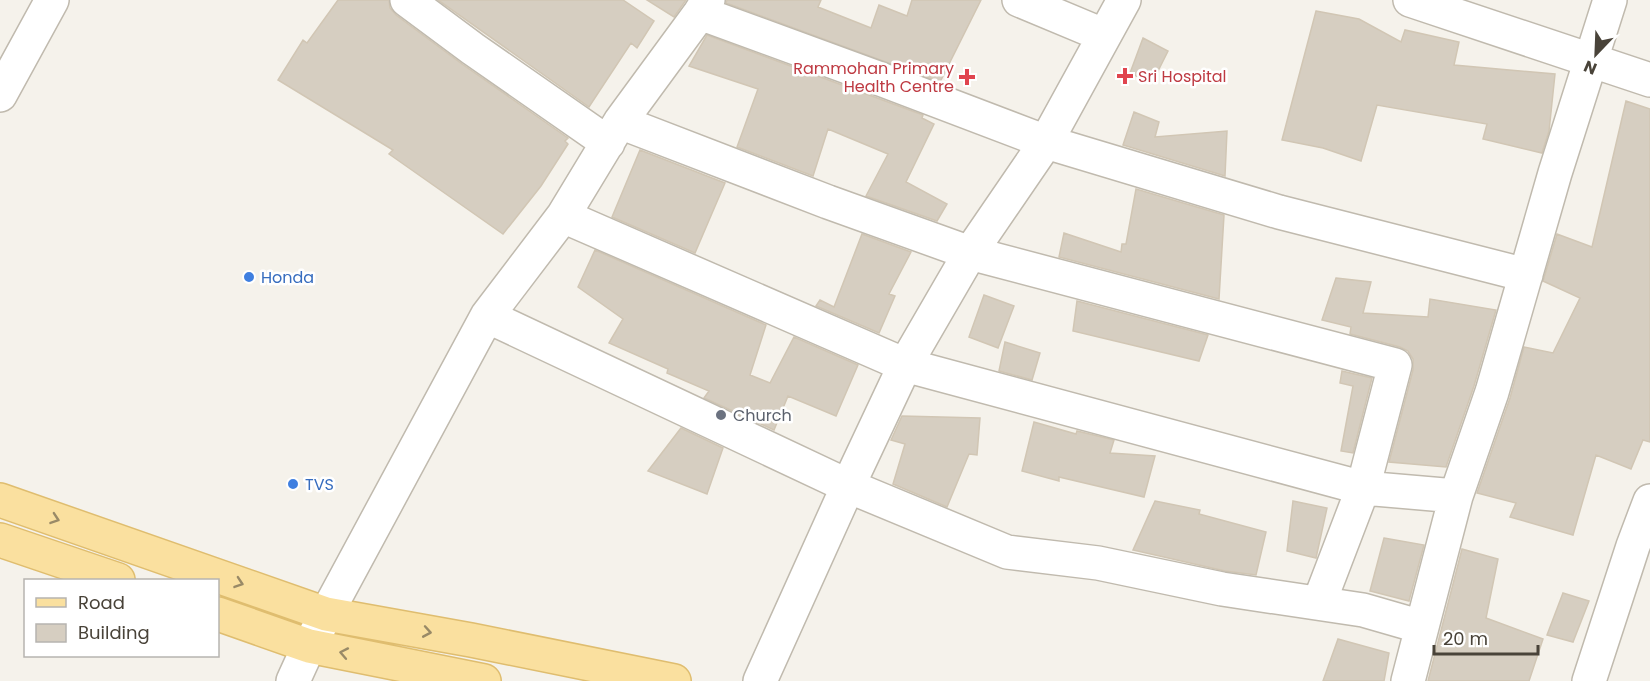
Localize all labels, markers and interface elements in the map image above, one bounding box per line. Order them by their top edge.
north arrow [1566,24,1626,84]
text: N [1580,54,1600,80]
place label: Rammohan Primary Health Centre [793,57,954,98]
place label: Sri Hospital [1138,65,1227,88]
marker: Sri Hospital [1116,67,1134,85]
marker: Rammohan Primary Health Centre [958,68,976,86]
place label: Honda [261,266,314,289]
marker: Honda [242,270,256,284]
place label: Church [733,404,792,427]
marker: Church [714,408,728,422]
place label: TVS [305,473,334,496]
marker: TVS [286,477,300,491]
one-way arrow [49,511,60,524]
one-way arrow [233,576,244,589]
legend [24,579,219,657]
text: Road [78,590,125,615]
scale bar [1434,618,1538,656]
text: Building [78,620,150,645]
one-way arrow [422,625,432,638]
text: 20 m [1443,626,1488,651]
one-way arrow [340,647,350,660]

